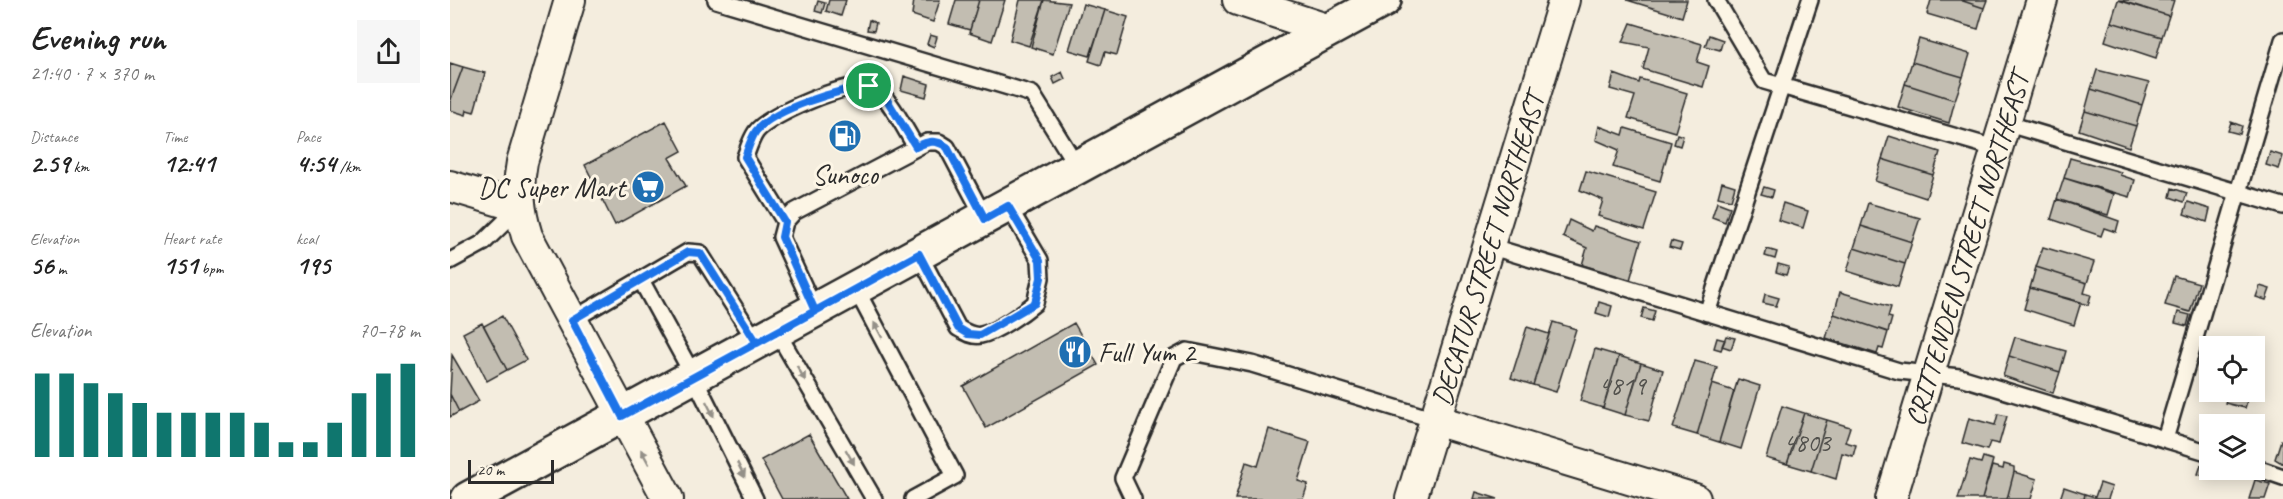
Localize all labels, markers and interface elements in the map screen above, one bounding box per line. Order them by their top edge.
text: Evening run [30,17,165,59]
button: share [357,20,420,83]
pin [843,60,894,111]
text: 21:40 · 7 × 370 m [30,61,154,86]
street label: CRITTENDEN STREET NORTHEAST [1897,62,2039,430]
icon: arrive [852,69,885,102]
street label: DECATUR STREET NORTHEAST [1424,83,1554,410]
fuel station icon: Sunoco [827,118,863,154]
text: Distance [30,127,78,147]
text: Time [163,127,187,147]
text: Pace [296,127,321,147]
text: 2.59 [30,147,70,180]
text: 12:41 [163,147,215,180]
text: 4:54 [296,147,336,180]
text: km [70,157,89,177]
text: /km [336,157,361,177]
place label: Sunoco [812,157,880,192]
supermarket icon: DC Super Mart [630,169,666,205]
place label: DC Super Mart [478,170,628,205]
text: Elevation [30,229,79,249]
text: Heart rate [163,229,221,249]
text: kcal [296,229,317,249]
text: 56 [30,249,54,282]
text: 151 [163,249,198,282]
text: 195 [296,249,330,282]
text: m [54,259,66,279]
text: bpm [198,259,224,279]
text: Elevation [30,318,92,343]
text: 70–78 m [359,318,420,343]
one-way arrow [873,321,883,338]
restaurant icon: Full Yum 2 [1057,334,1093,370]
place label: Full Yum 2 [1098,335,1198,370]
map controls [2199,336,2265,480]
button: locate [2199,336,2265,402]
one-way arrow [796,365,806,382]
house number: 4819 [1599,369,1648,402]
one-way arrow [706,401,715,418]
button: layers [2199,414,2265,480]
house number: 4803 [1784,426,1833,459]
one-way arrow [640,449,650,466]
one-way arrow [844,449,855,465]
scale bar [468,457,554,484]
text: 20 m [477,460,504,480]
one-way arrow [736,462,746,479]

